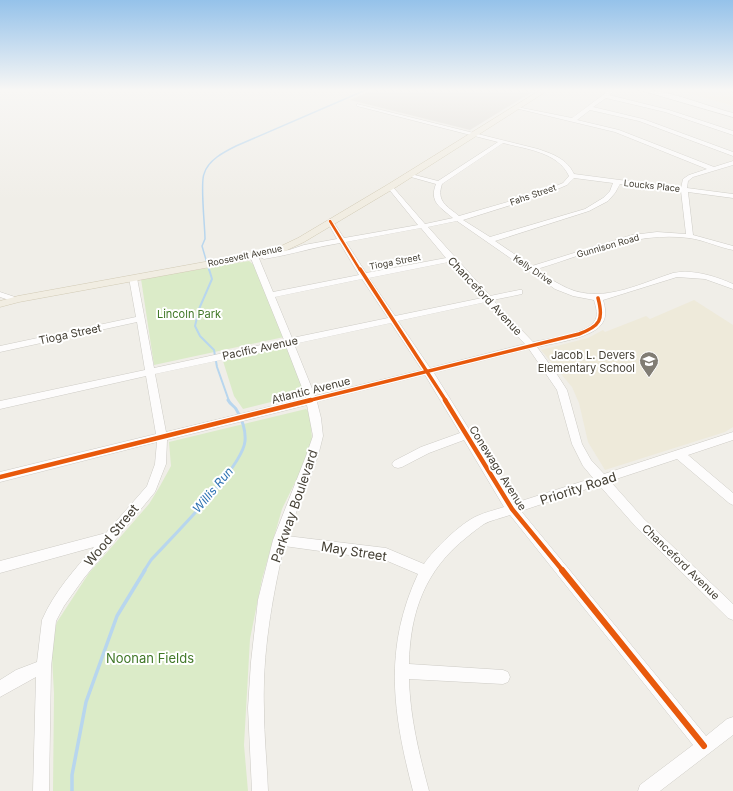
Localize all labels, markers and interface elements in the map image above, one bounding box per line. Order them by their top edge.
street label: Loucks Place [623,177,681,194]
street label: Fahs Street [508,181,557,208]
street label: Gunnison Road [575,231,640,260]
street label: Roosevelt Avenue [207,242,283,269]
street label: Tioga Street [368,251,421,272]
street label: Kelly Drive [511,252,555,287]
street label: Chanceford Avenue [445,254,525,338]
park label: Lincoln Park [157,307,221,321]
street label: Tioga Street [38,320,103,347]
street label: Pacific Avenue [221,333,299,363]
place label: Jacob L. Devers Elementary School [538,348,635,375]
school or university icon: Jacob L. Devers Elementary School [638,350,660,378]
street label: Atlantic Avenue [270,373,352,407]
street label: Conewago Avenue [466,423,530,513]
street label: Parkway Boulevard [267,448,321,564]
water label: Willis Run [189,464,236,516]
street label: Priority Road [538,468,618,508]
street label: Wood Street [80,501,142,569]
street label: Chanceford Avenue [639,521,723,603]
street label: May Street [320,538,388,564]
park label: Noonan Fields [106,650,194,666]

